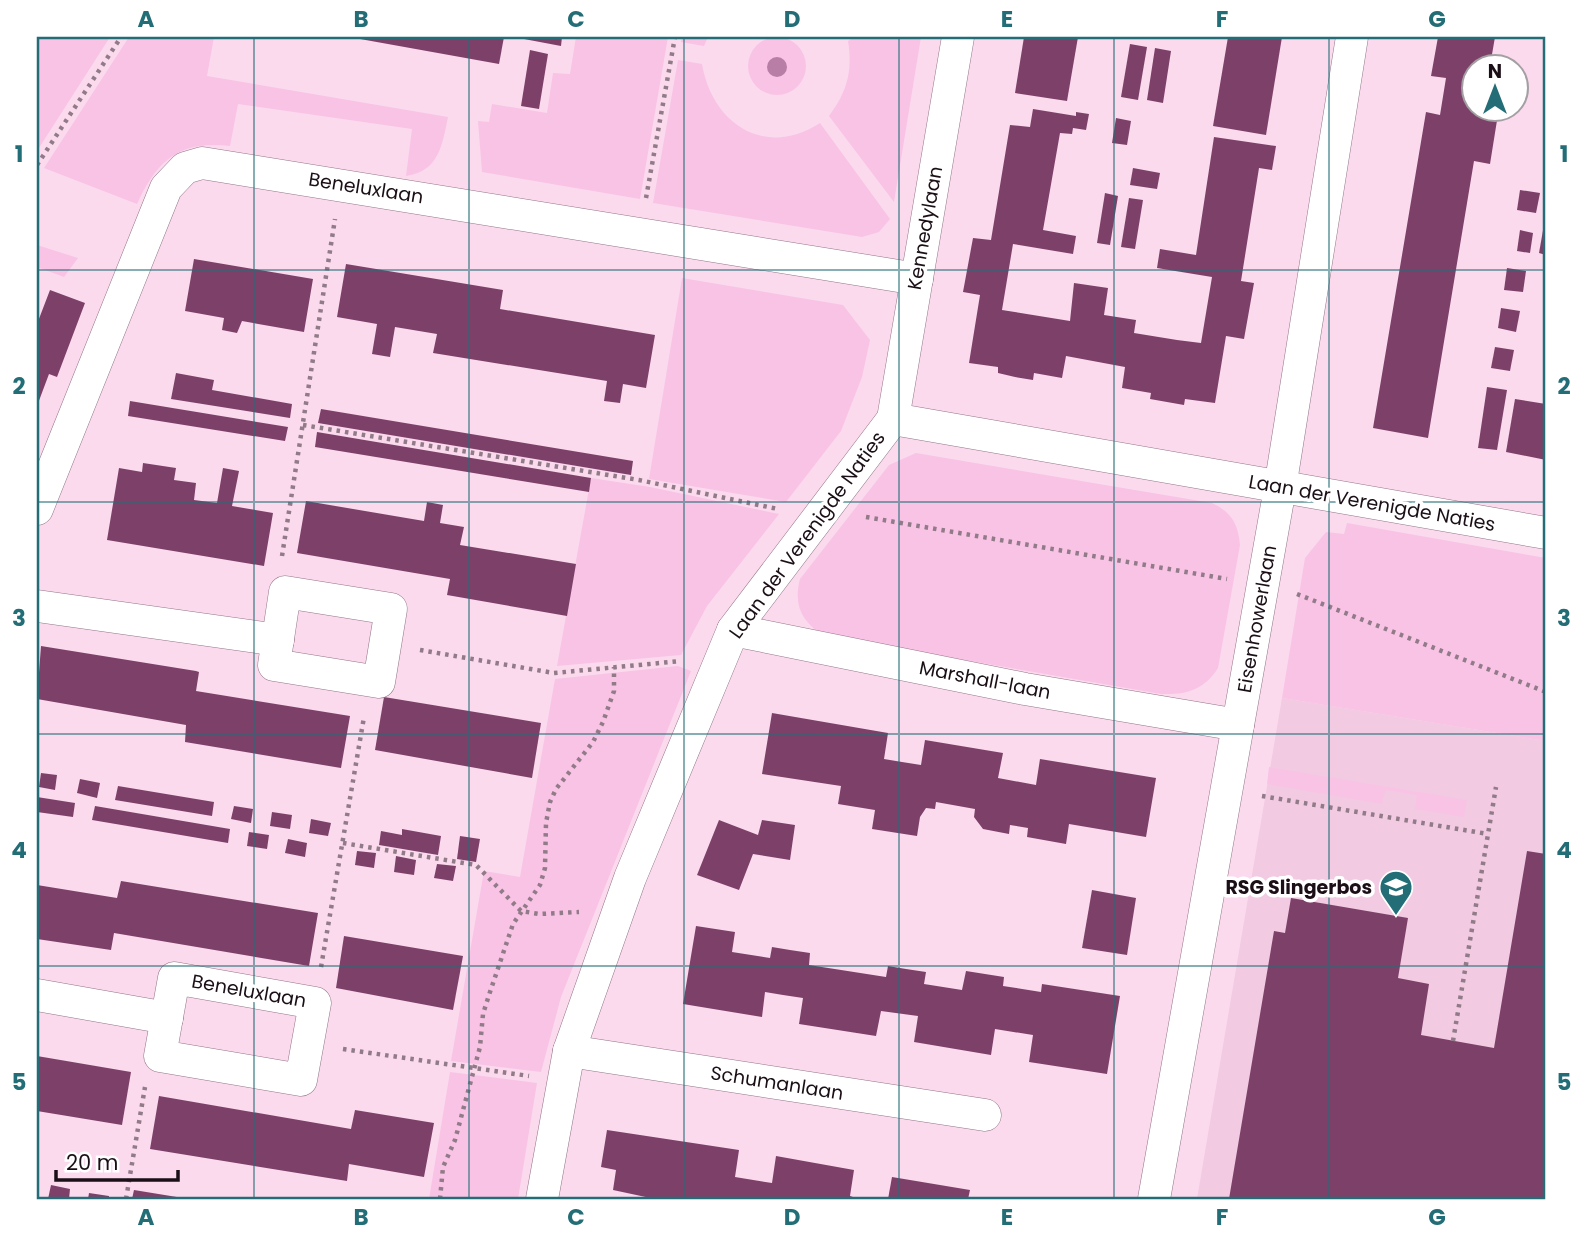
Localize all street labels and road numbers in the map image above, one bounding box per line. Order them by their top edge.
street label: Kennedylaan [901,164,949,292]
street label: Beneluxlaan [307,166,425,210]
street label: Laan der Verenigde Naties [723,426,891,644]
street label: Laan der Verenigde Naties [1246,468,1498,538]
street label: Eisenhowerlaan [1231,543,1283,695]
street label: Marshall-laan [917,654,1053,706]
street label: Beneluxlaan [190,968,308,1014]
street label: Schumanlaan [709,1059,845,1107]

